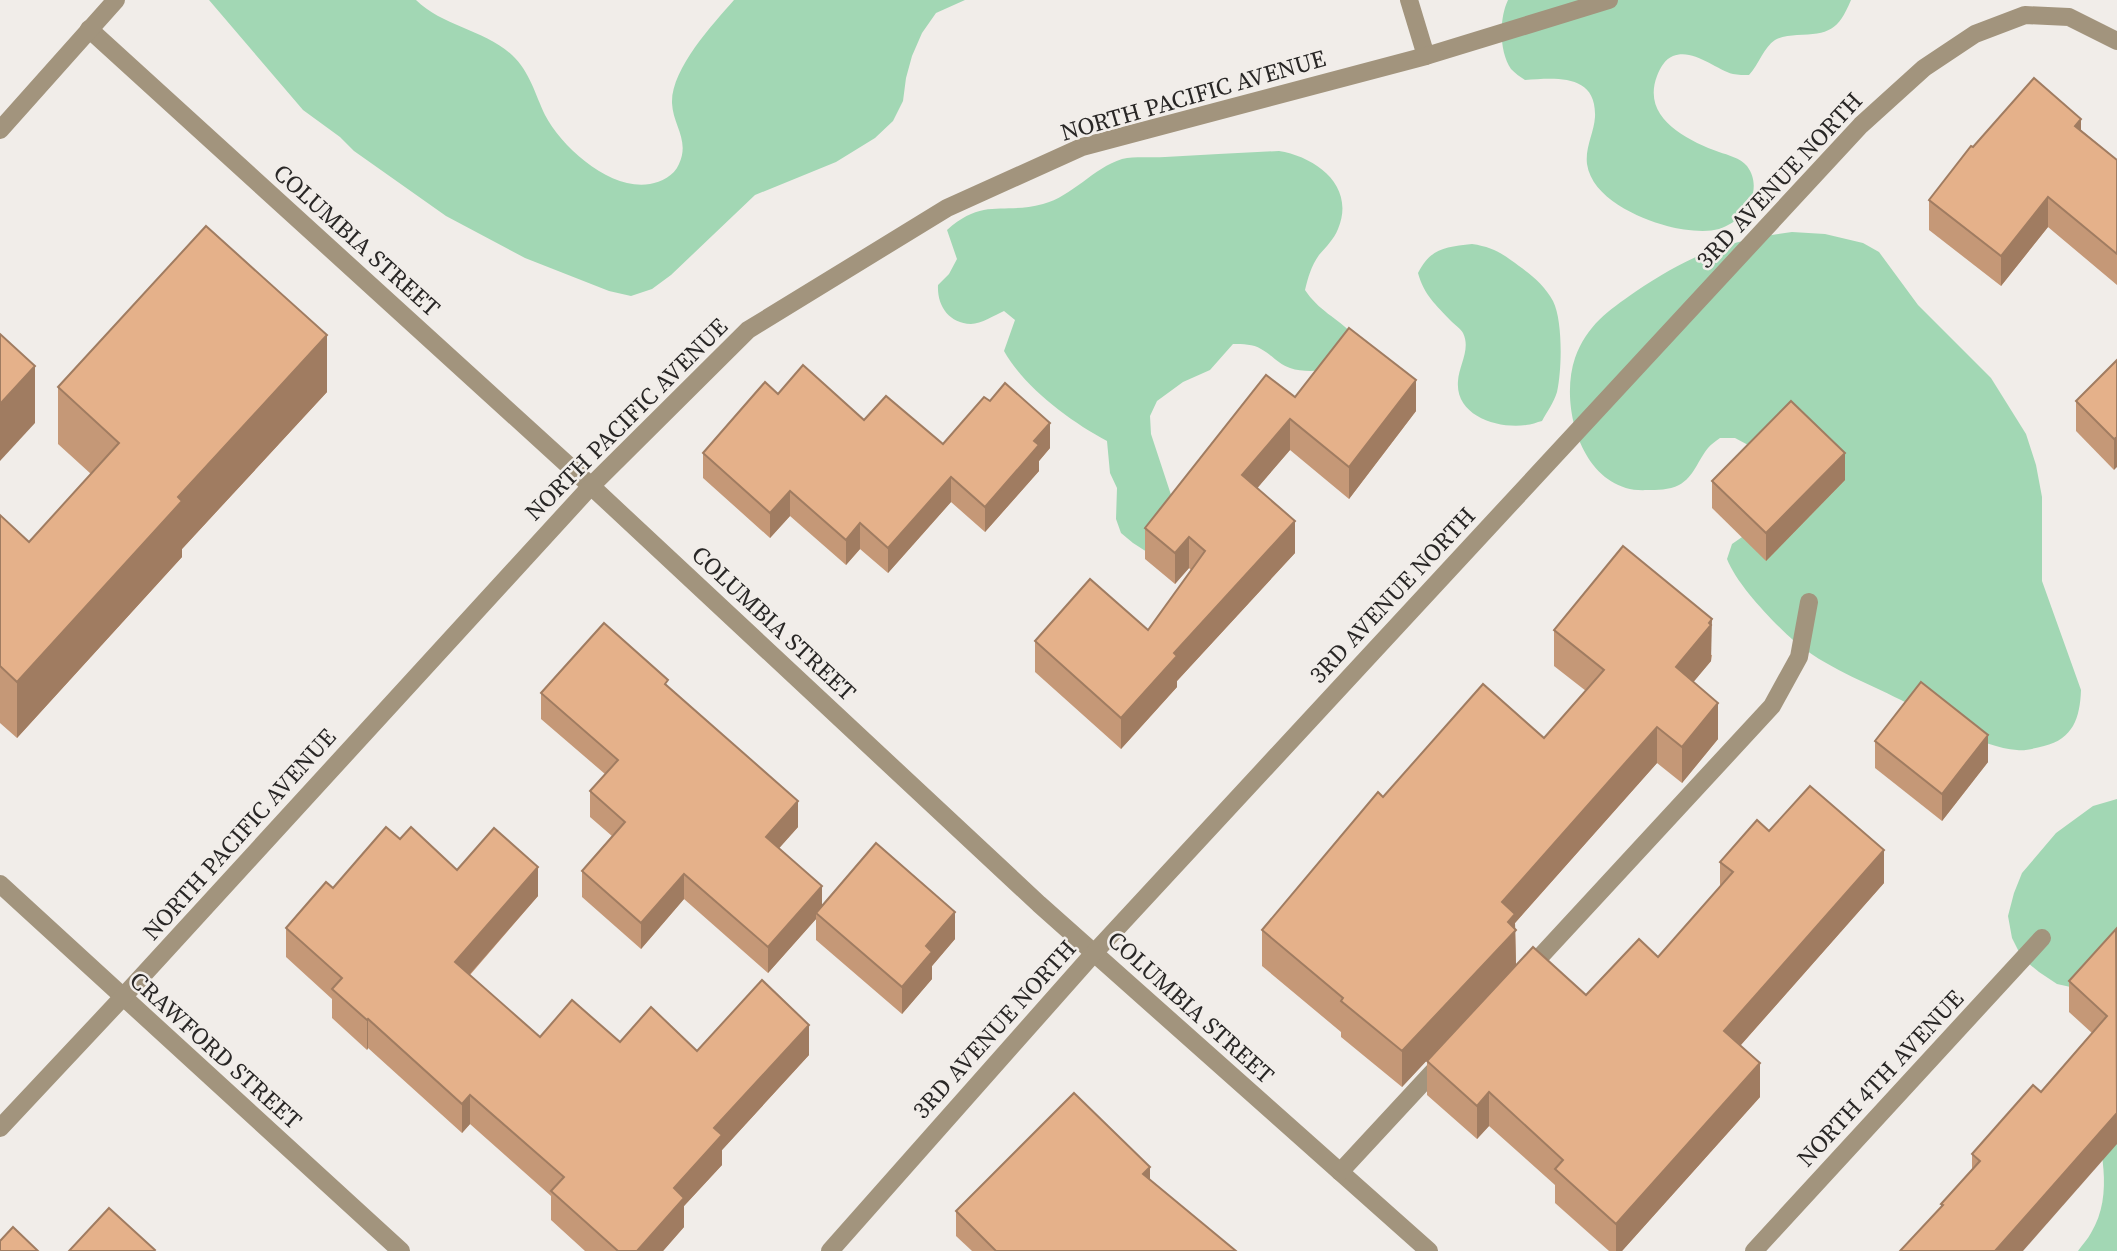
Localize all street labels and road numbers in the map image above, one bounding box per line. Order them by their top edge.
street label: NORTH PACIFIC AVENUE [1057,41,1329,149]
street label: 3RD AVENUE NORTH [1688,85,1870,275]
street label: COLUMBIA STREET [266,156,448,324]
street label: NORTH PACIFIC AVENUE [517,310,735,528]
street label: 3RD AVENUE NORTH [1301,500,1483,690]
street label: COLUMBIA STREET [684,538,864,708]
street label: NORTH PACIFIC AVENUE [135,721,343,947]
street label: COLUMBIA STREET [1100,923,1282,1091]
street label: 3RD AVENUE NORTH [905,932,1083,1126]
street label: CRAWFORD STREET [123,964,310,1137]
street label: NORTH 4TH AVENUE [1789,982,1971,1174]

